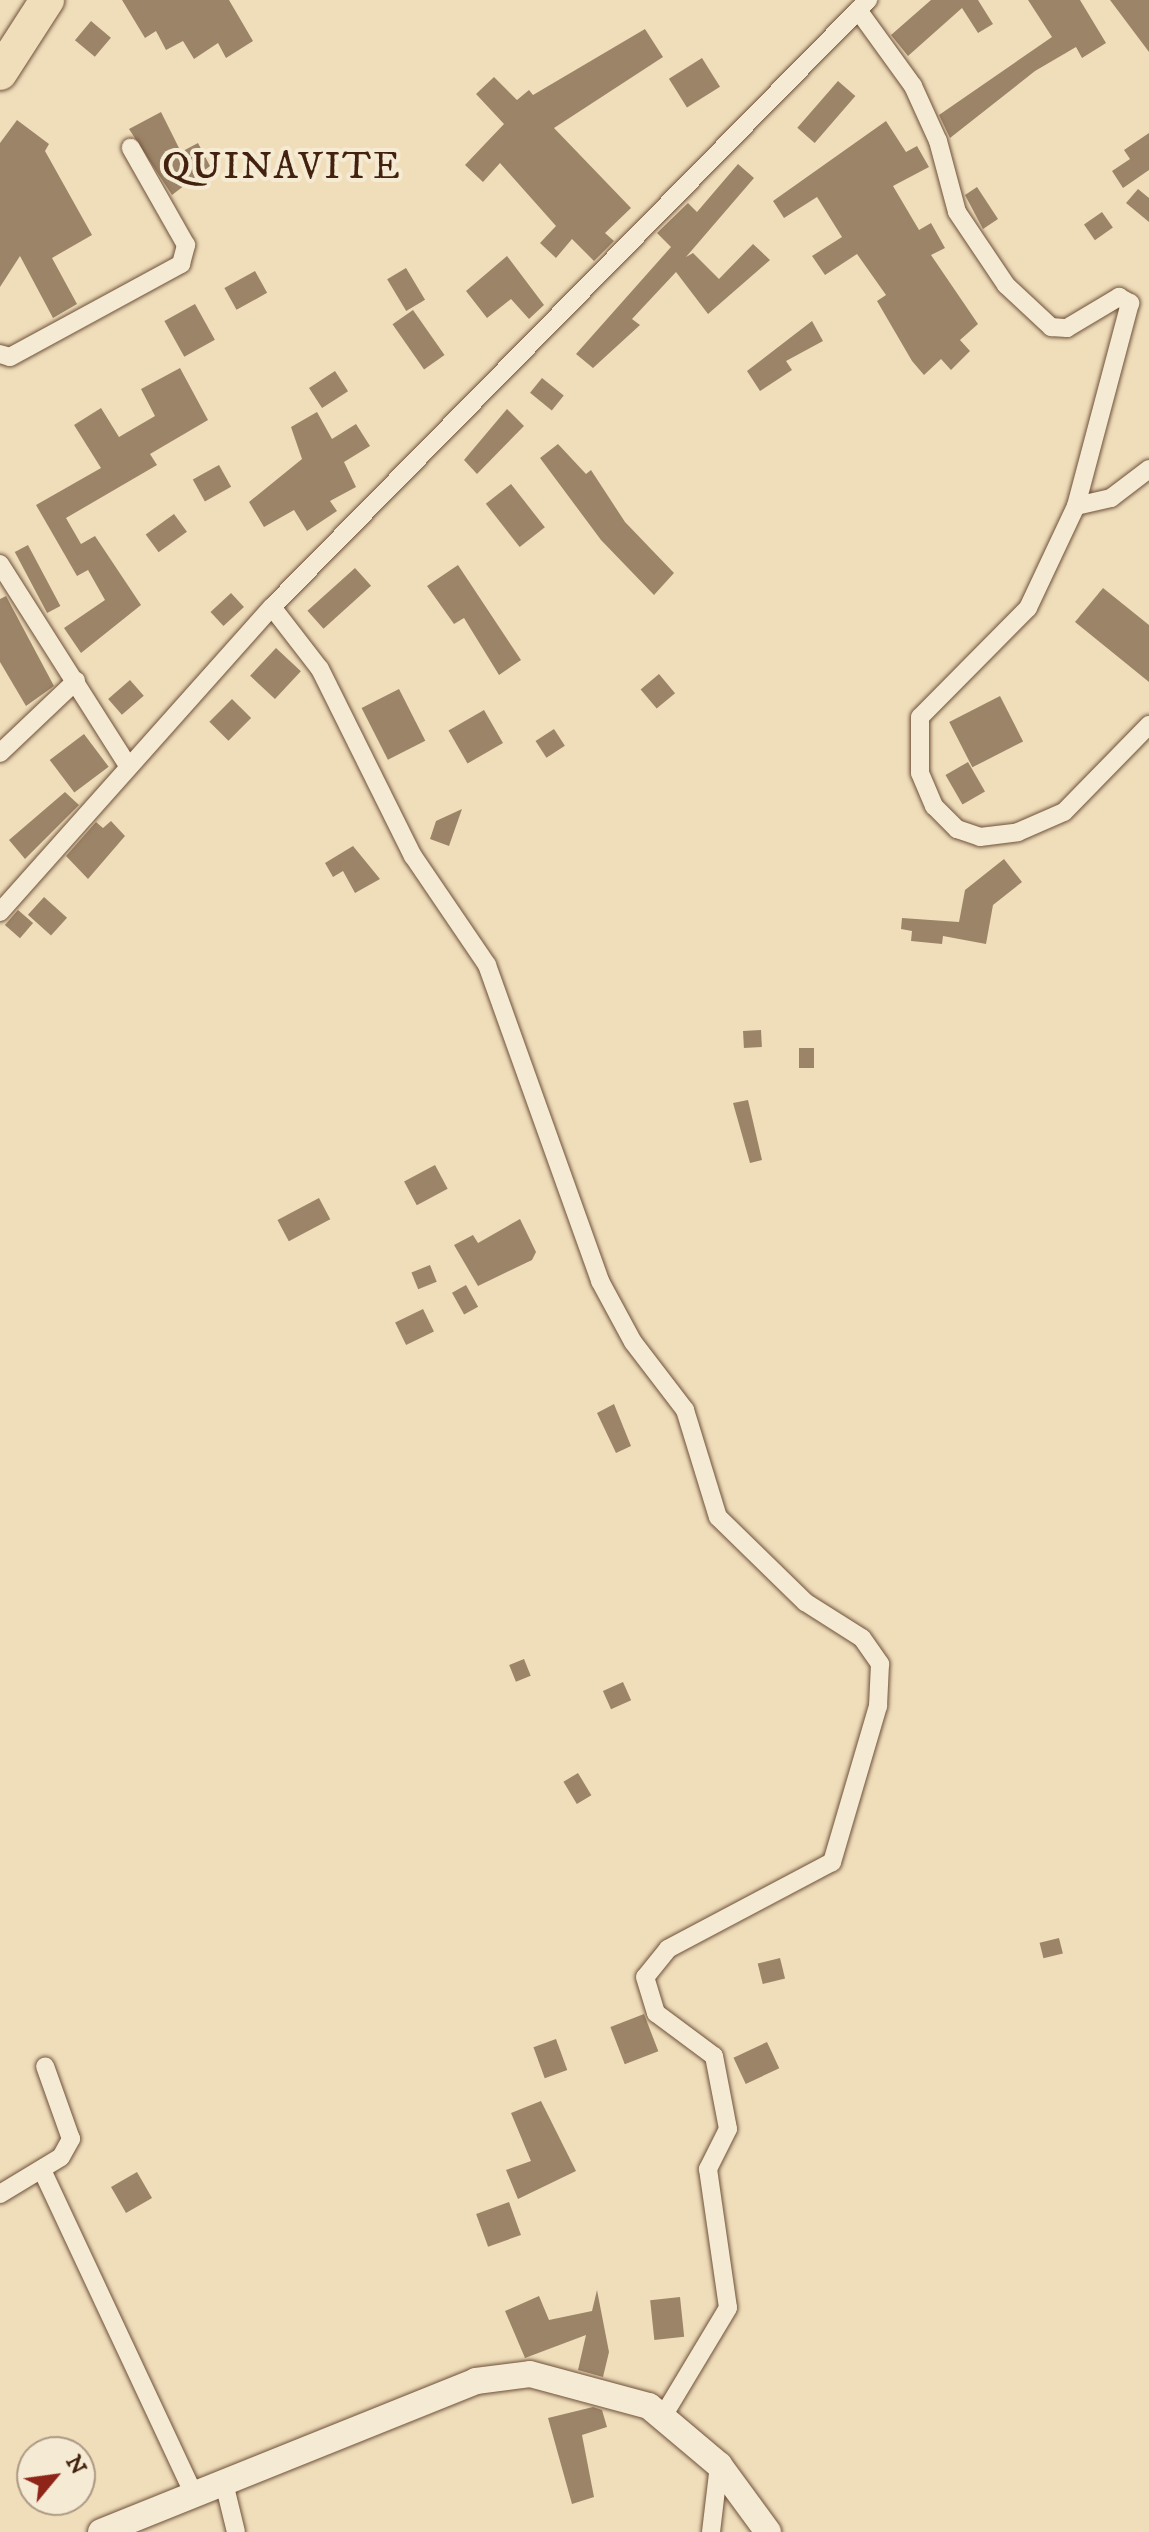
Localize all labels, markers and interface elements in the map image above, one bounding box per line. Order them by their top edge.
district label: QUINAVITE [162,145,402,191]
north arrow [16,2436,96,2516]
text: N [59,2451,92,2480]

